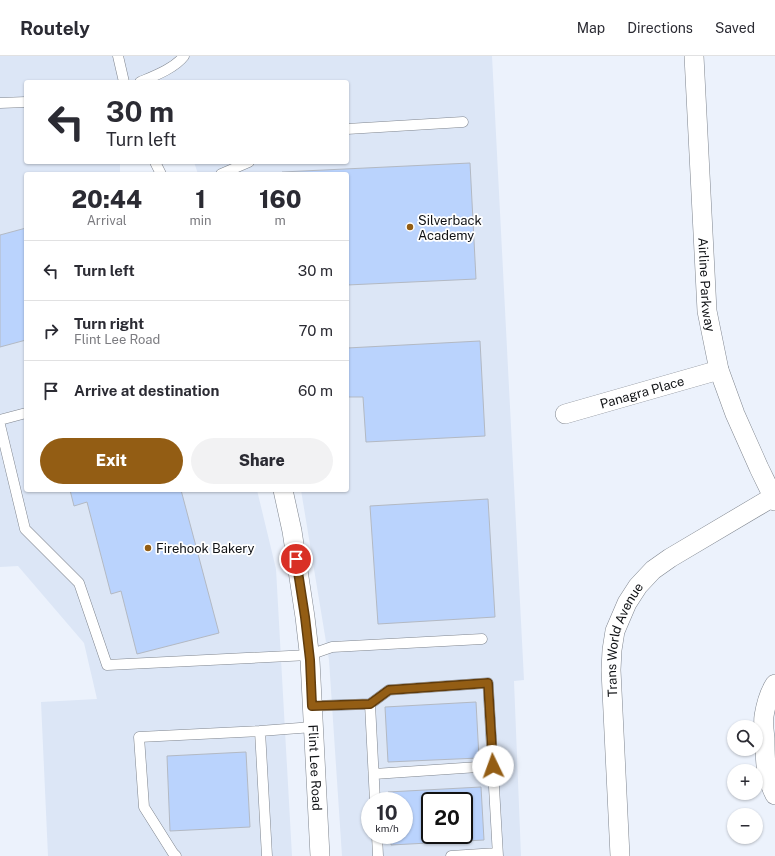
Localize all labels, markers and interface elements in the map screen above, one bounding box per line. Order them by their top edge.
text: Routely [20,17,90,39]
text: Map [577,20,605,36]
text: Directions [627,20,693,36]
text: Saved [715,20,755,36]
text: 30 m [106,95,174,128]
icon: left [40,96,92,148]
text: Turn left [106,129,176,150]
text: 20:44 [71,185,142,213]
text: 1 [195,185,206,213]
text: 160 [259,185,302,213]
text: Arrival [87,213,127,228]
text: min [189,213,212,228]
text: m [275,213,286,228]
place label: Silverback Academy [418,213,482,243]
marker: Silverback Academy [405,222,415,232]
street label: Airline Parkway [696,237,719,333]
icon: left [40,260,62,282]
text: Turn left [74,262,135,279]
text: 30 m [298,262,333,279]
text: Turn right [74,315,144,332]
icon: right [40,320,62,342]
text: 70 m [298,322,333,339]
text: Flint Lee Road [74,332,160,347]
street label: Panagra Place [598,373,686,411]
icon: arrive [40,380,62,402]
text: Arrive at destination [74,382,219,399]
text: 60 m [298,382,333,399]
button: Exit [40,438,183,484]
button: Share [191,438,333,484]
place label: Firehook Bakery [156,541,255,556]
pin [279,542,313,576]
marker: Firehook Bakery [143,543,153,553]
icon: arrive [285,548,307,570]
street label: Trans World Avenue [603,580,646,697]
map controls [727,720,763,844]
button: search [727,720,763,756]
street label: Flint Lee Road [306,724,325,811]
position arrow [472,745,514,787]
button: + [727,764,763,800]
speed limit sign: 20 [421,792,473,844]
text: 10 [376,801,398,825]
button: − [727,808,763,844]
text: km/h [375,822,399,834]

